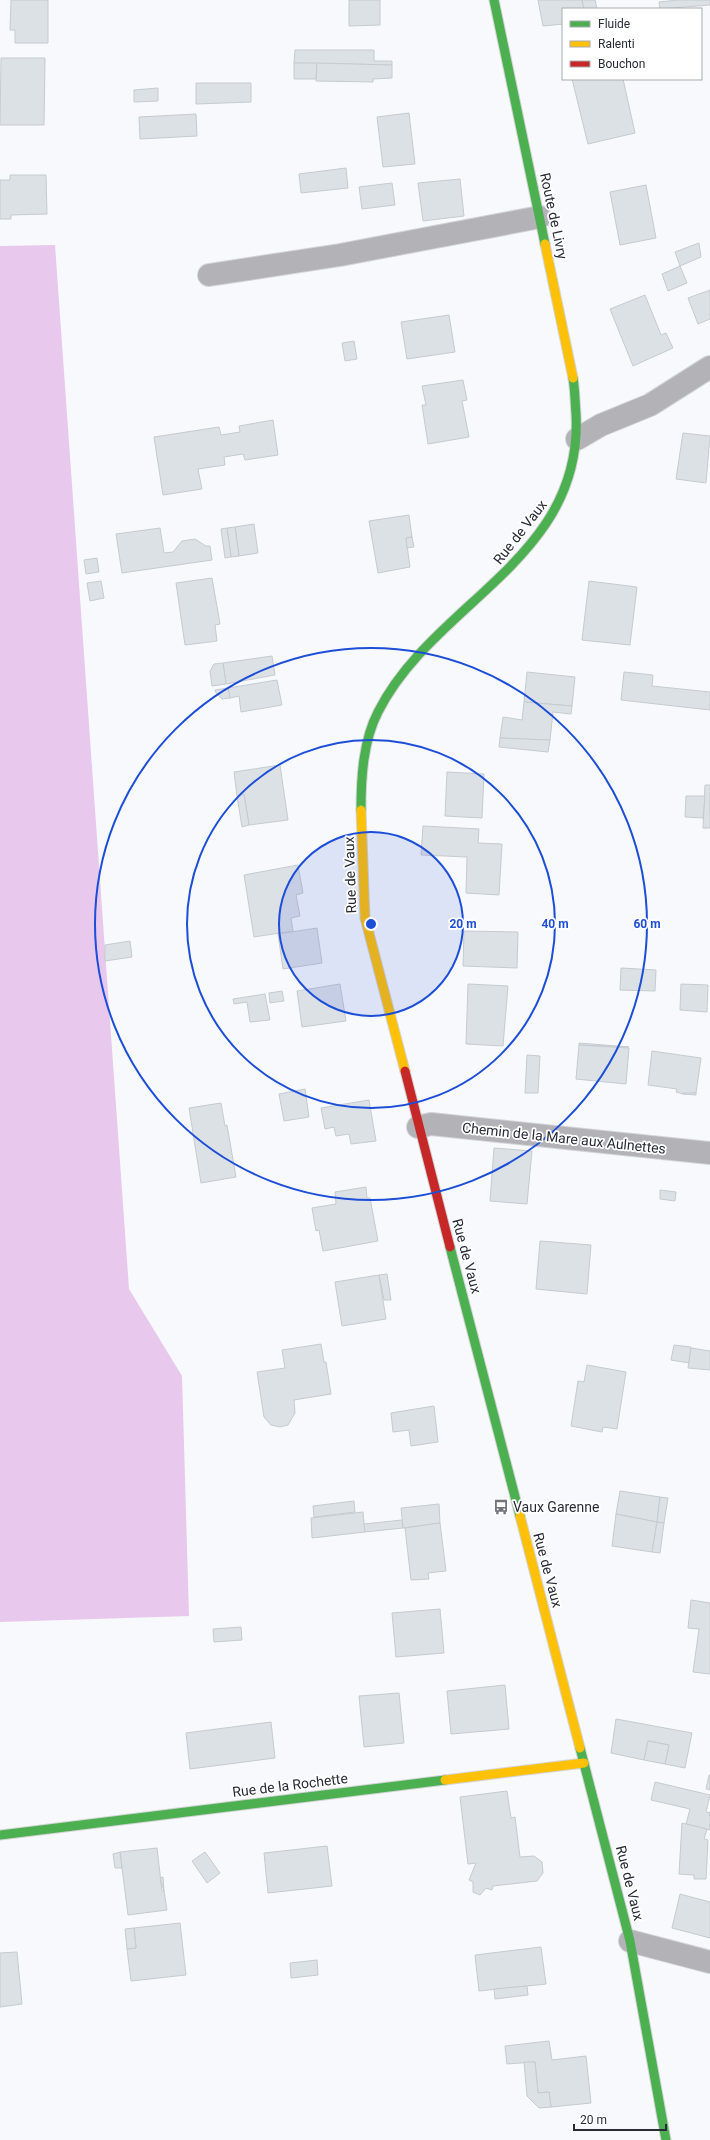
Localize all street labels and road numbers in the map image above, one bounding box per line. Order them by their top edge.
street label: Route de Livry [537,171,571,261]
street label: Rue de Vaux [490,497,550,567]
street label: Rue de Vaux [341,836,359,914]
street label: Chemin de la Mare aux Aulnettes [461,1119,667,1157]
street label: Rue de Vaux [449,1217,485,1295]
street label: Rue de Vaux [530,1531,566,1609]
street label: Rue de la Rochette [231,1770,349,1800]
street label: Rue de Vaux [613,1844,647,1922]

